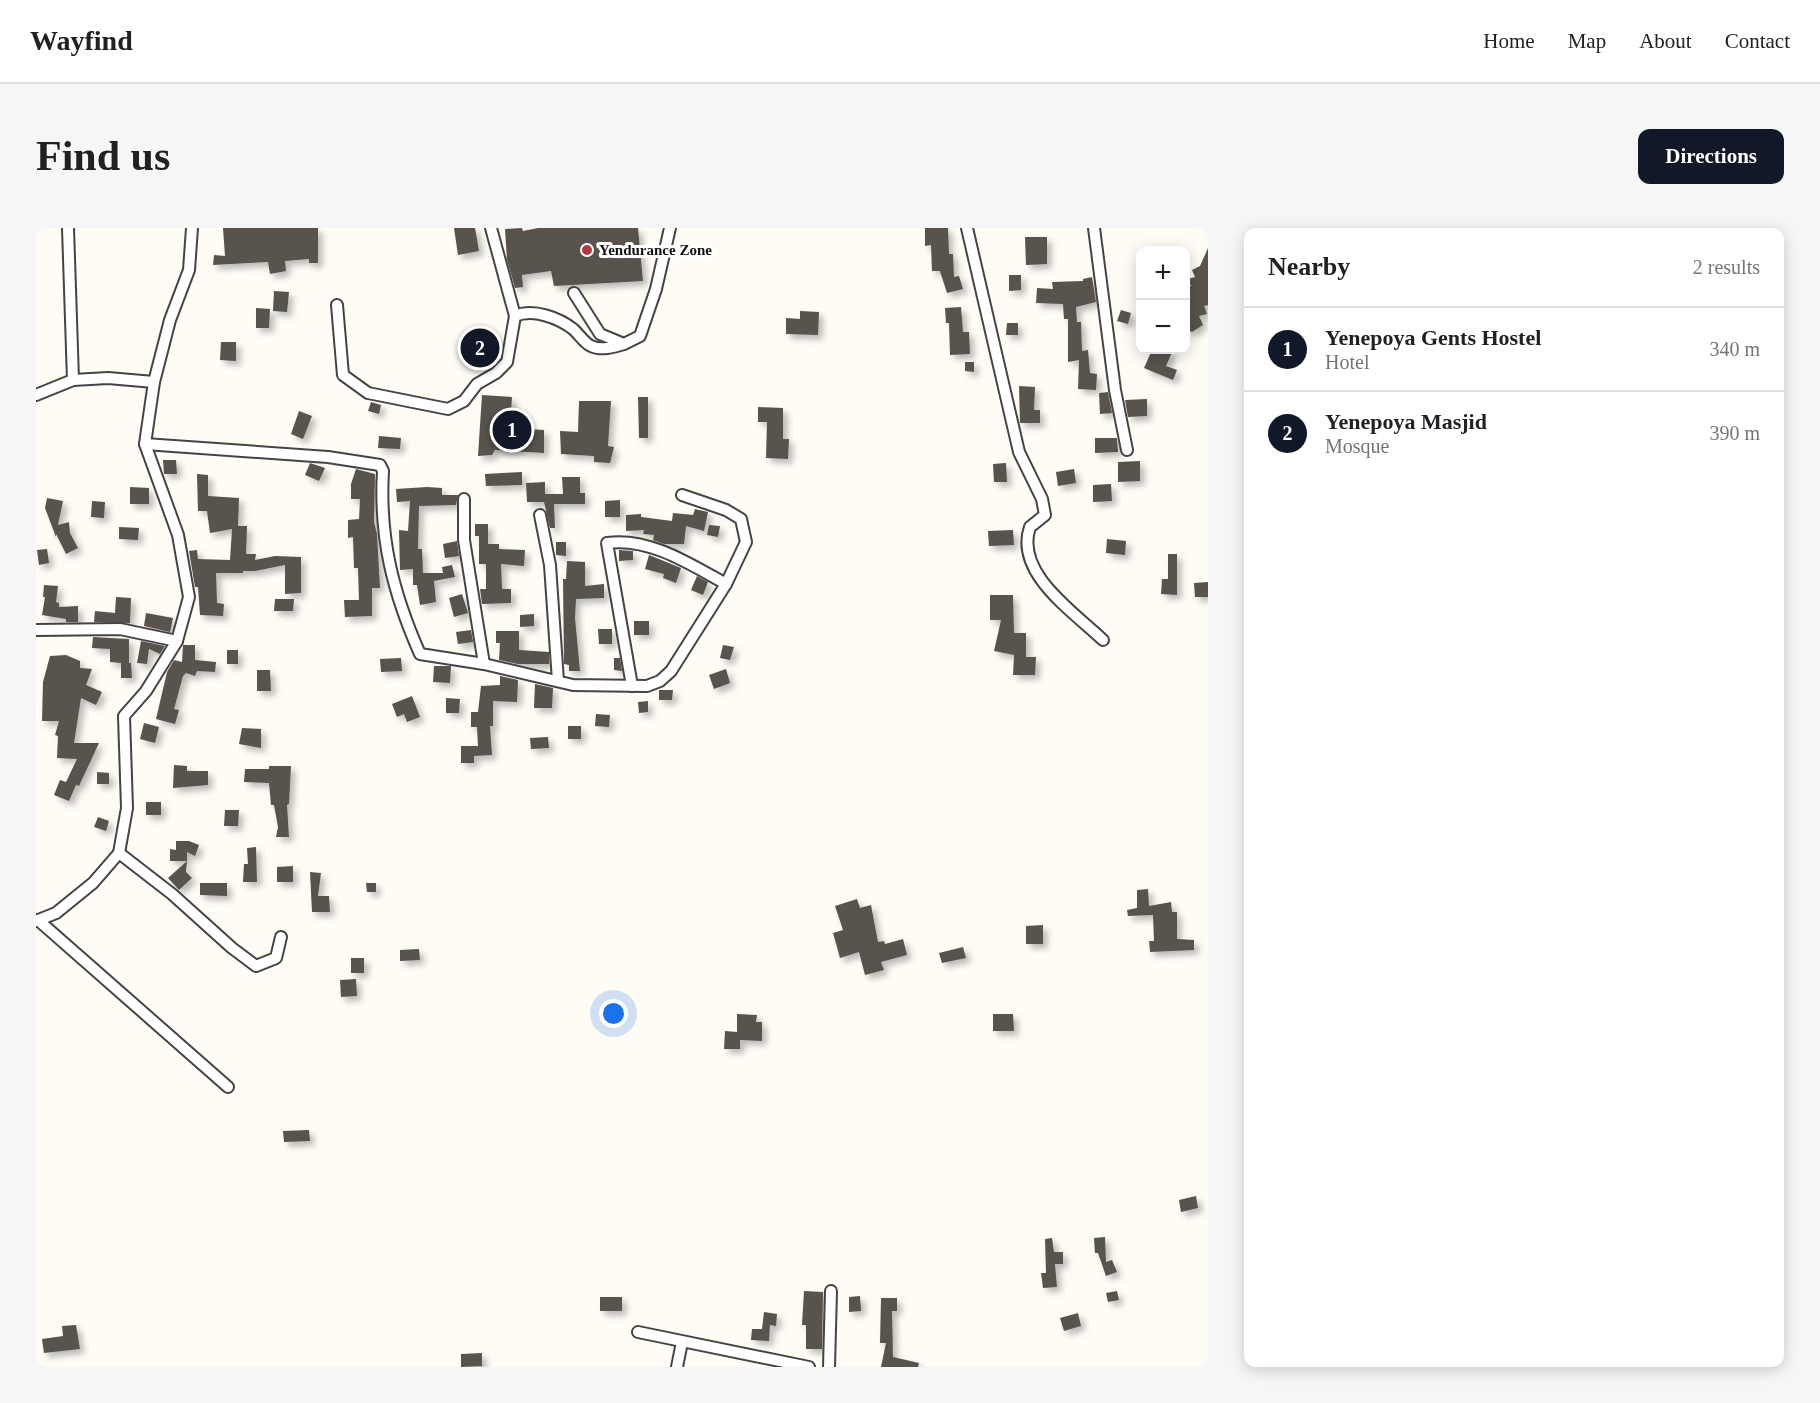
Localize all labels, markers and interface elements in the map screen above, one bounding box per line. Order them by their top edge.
text: Wayfind [30,25,133,56]
text: Home [1483,29,1535,53]
text: Map [1568,29,1606,53]
text: About [1639,29,1692,53]
text: Contact [1725,29,1790,53]
button: Directions [1638,129,1784,184]
text: Find us [36,133,170,179]
place label: Yendurance Zone [599,242,712,258]
marker: Yendurance Zone [580,243,594,257]
map controls [1136,246,1190,354]
button: + [1136,246,1190,300]
text: Nearby [1268,252,1350,281]
text: 2 results [1693,256,1760,278]
button: − [1136,300,1190,354]
text: Yenepoya Gents Hostel [1325,325,1541,350]
pin: 2 [460,326,500,370]
text: 1 [1283,338,1293,360]
text: 340 m [1709,338,1760,360]
text: Hotel [1325,351,1369,373]
pin: 1 [492,408,532,452]
text: Yenepoya Masjid [1325,409,1487,434]
text: 2 [1283,422,1293,444]
text: 390 m [1709,422,1760,444]
text: Mosque [1325,435,1389,457]
your location [599,999,628,1028]

